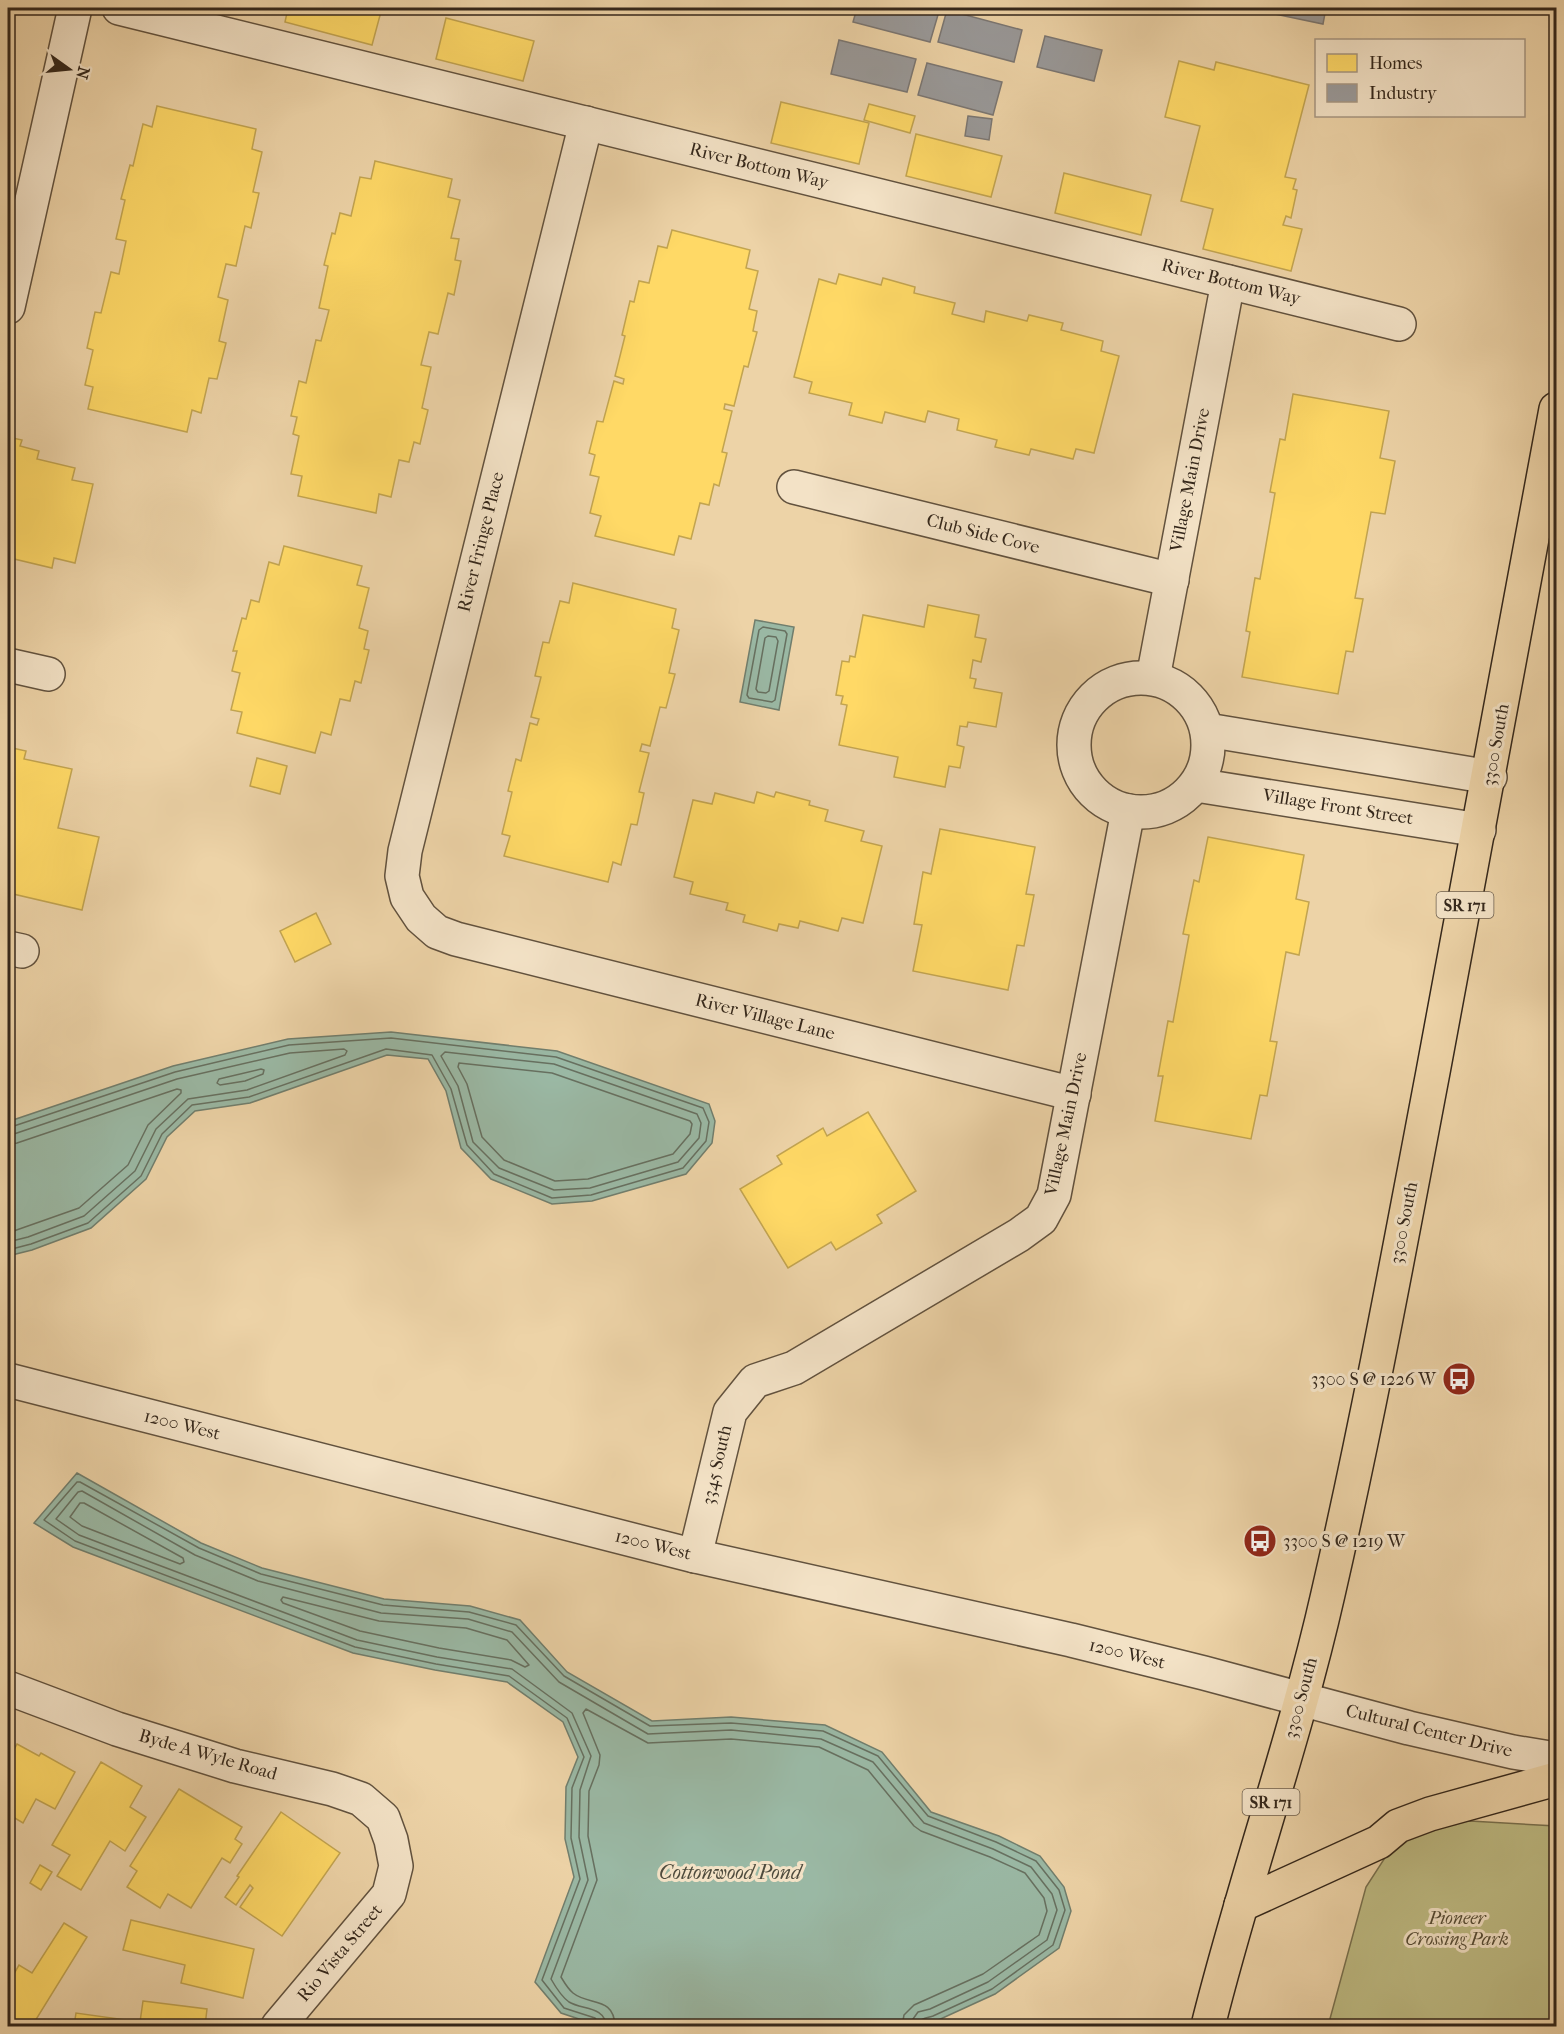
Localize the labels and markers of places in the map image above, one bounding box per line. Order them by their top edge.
bus stop icon: 3300 S @ 1226 W [1441,1361,1477,1397]
place label: 3300 S @ 1226 W [1311,1369,1437,1390]
bus stop icon: 3300 S @ 1219 W [1242,1523,1278,1559]
place label: 3300 S @ 1219 W [1283,1531,1406,1552]

